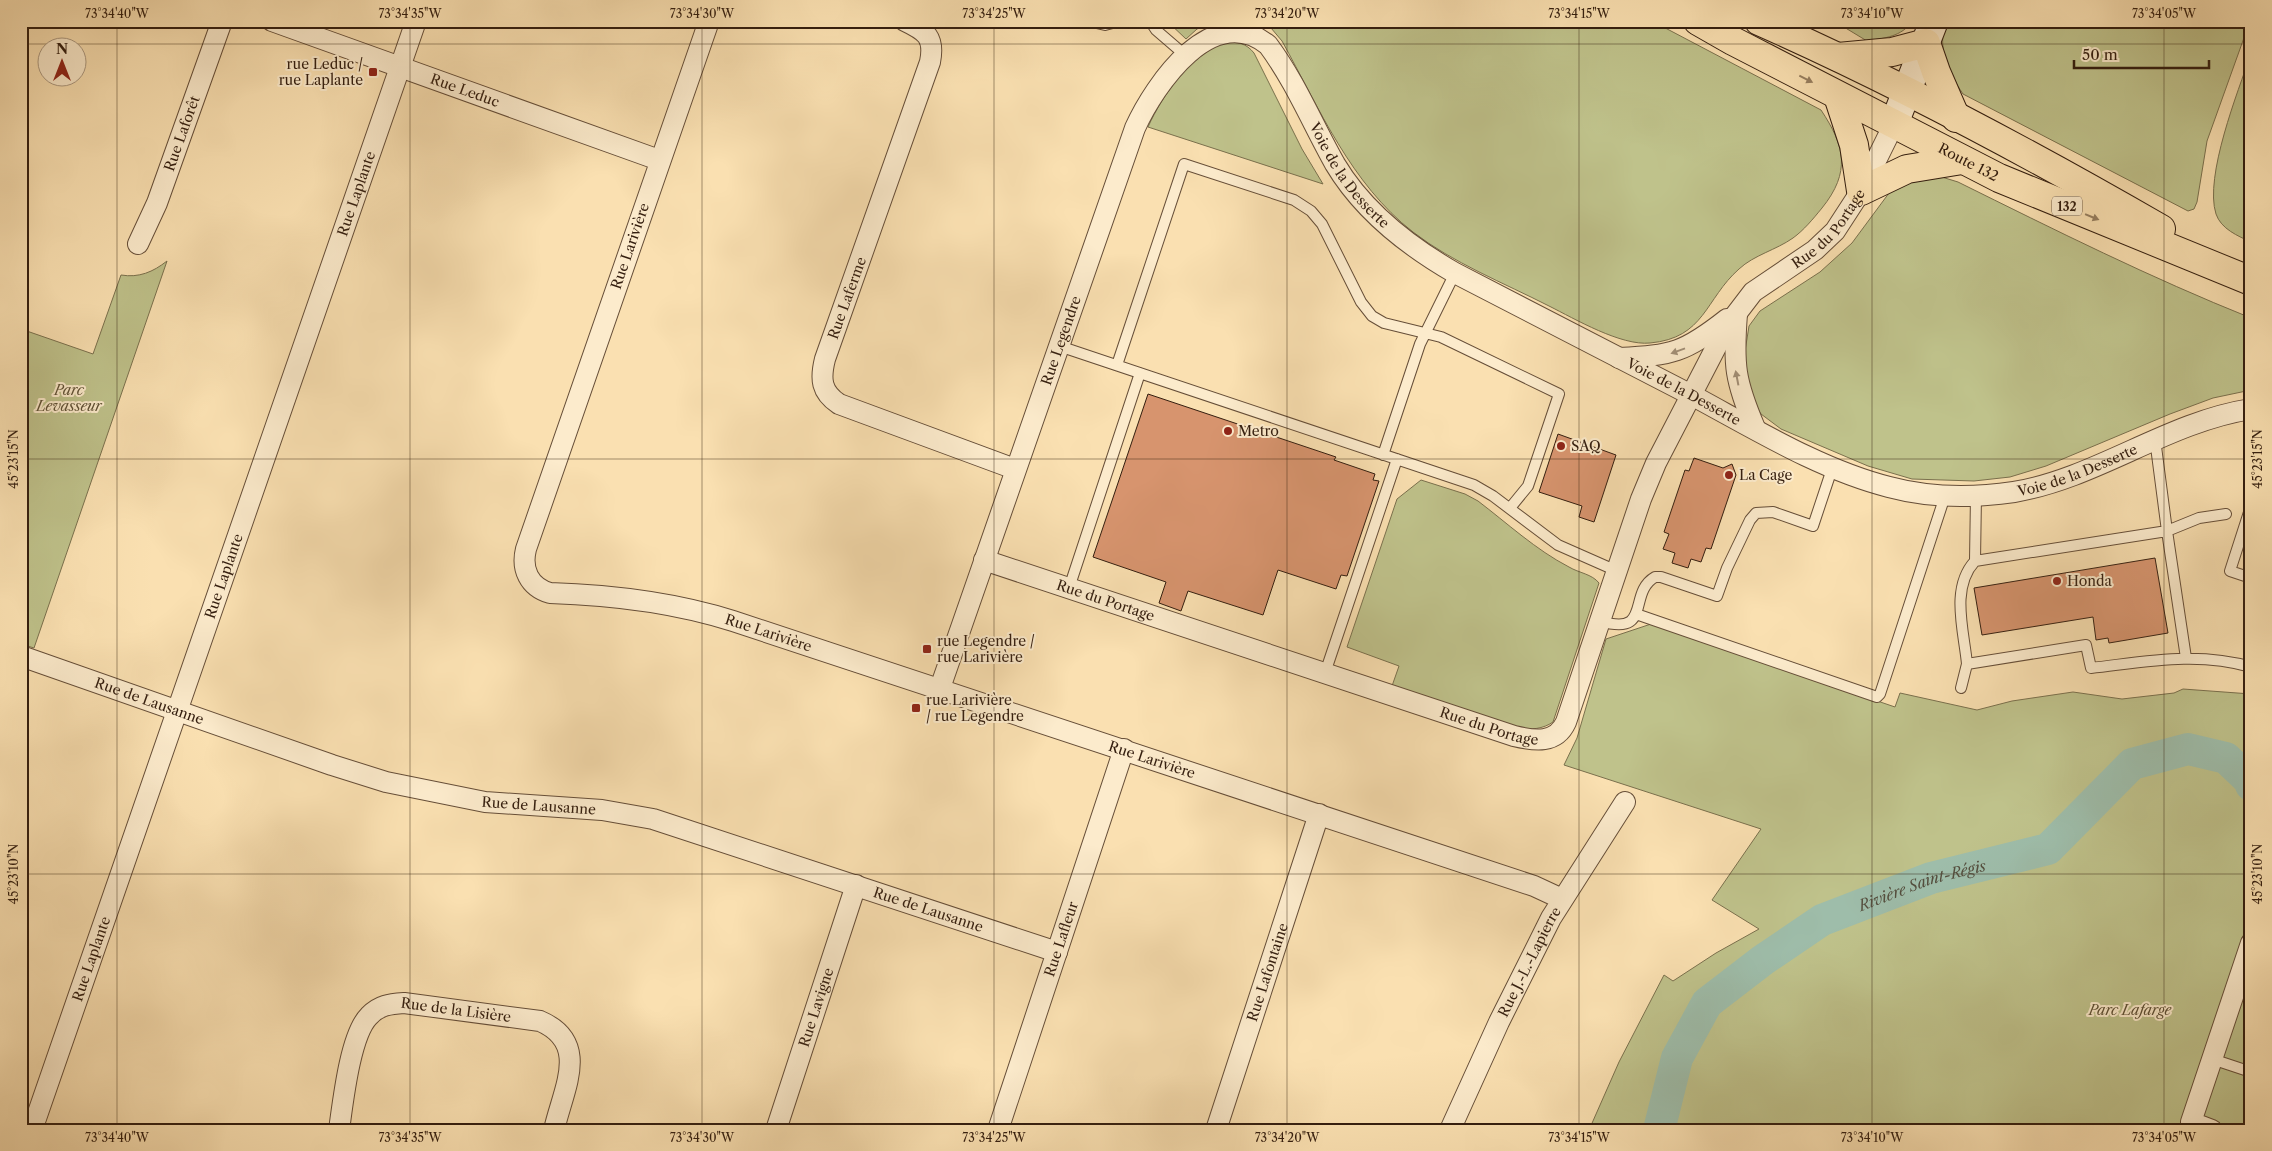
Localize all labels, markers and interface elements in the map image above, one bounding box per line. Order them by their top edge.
text: 73°34'40"W [85,6,150,21]
text: 73°34'35"W [378,6,442,21]
text: 73°34'30"W [670,6,735,21]
text: 73°34'25"W [962,6,1027,21]
text: 73°34'20"W [1255,6,1320,21]
text: 73°34'15"W [1548,6,1611,21]
text: 73°34'10"W [1841,6,1904,21]
text: 73°34'05"W [2132,6,2197,21]
north arrow [38,38,88,88]
scale bar [2074,38,2210,70]
text: N [56,40,68,58]
text: 50 m [2082,45,2118,64]
place label: rue Leduc / rue Laplante [279,55,363,89]
marker: rue Leduc / rue Laplante [367,66,379,78]
street label: Rue Leduc [428,70,502,111]
one-way arrow [1799,75,1814,83]
street label: Rue Laforêt [160,93,204,174]
street label: Voie de la Desserte [1305,119,1393,232]
street label: Route 132 [1935,139,2002,185]
street label: Rue Laplante [333,149,379,238]
street label: Rue du Portage [1788,185,1869,272]
road number: 132 [2052,197,2082,216]
street label: Rue Larivière [607,200,653,292]
one-way arrow [2085,213,2099,221]
street label: Rue Laferme [824,254,870,342]
street label: Rue Legendre [1037,293,1085,388]
one-way arrow [1670,348,1685,355]
street label: Voie de la Desserte [1623,354,1744,429]
one-way arrow [1732,369,1740,385]
park label: Parc Levasseur [35,381,103,415]
place label: Metro [1238,422,1279,440]
marker: Metro [1222,425,1234,437]
text: 45°23'15"N [6,429,21,489]
text: 45°23'15"N [2250,429,2265,489]
place label: SAQ [1571,437,1601,455]
marker: SAQ [1555,440,1567,452]
street label: Voie de la Desserte [2015,440,2140,500]
place label: La Cage [1739,466,1793,484]
marker: La Cage [1723,469,1735,481]
street label: Rue Laplante [201,531,247,621]
place label: Honda [2067,572,2113,590]
marker: Honda [2051,575,2063,587]
street label: Rue du Portage [1054,576,1157,625]
street label: Rue Larivière [723,610,814,656]
place label: rue Legendre / rue Larivière [937,632,1035,666]
marker: rue Legendre / rue Larivière [921,643,933,655]
street label: Rue de Lausanne [92,674,207,728]
place label: rue Larivière / rue Legendre [926,691,1024,725]
marker: rue Larivière / rue Legendre [910,702,922,714]
street label: Rue du Portage [1438,703,1539,749]
street label: Rue Larivière [1106,737,1198,782]
street label: Rue de Lausanne [481,793,597,819]
text: 45°23'10"N [6,844,21,904]
text: 45°23'10"N [2250,844,2265,904]
water label: Rivière Saint-Régis [1855,855,1988,915]
street label: Rue de Lausanne [871,883,986,936]
street label: Rue Lafleur [1040,899,1082,979]
street label: Rue J.-L.-Lapierre [1494,903,1565,1020]
street label: Rue Laplante [68,914,114,1004]
street label: Rue Lafontaine [1243,921,1292,1024]
street label: Rue Lavigne [795,965,837,1049]
street label: Rue de la Lisière [400,994,512,1026]
park label: Parc Lafarge [2088,1001,2173,1019]
text: 73°34'40"W [85,1130,150,1145]
text: 73°34'35"W [378,1130,442,1145]
text: 73°34'30"W [670,1130,735,1145]
text: 73°34'25"W [962,1130,1027,1145]
text: 73°34'20"W [1255,1130,1320,1145]
text: 73°34'15"W [1548,1130,1611,1145]
text: 73°34'10"W [1841,1130,1904,1145]
text: 73°34'05"W [2132,1130,2197,1145]

